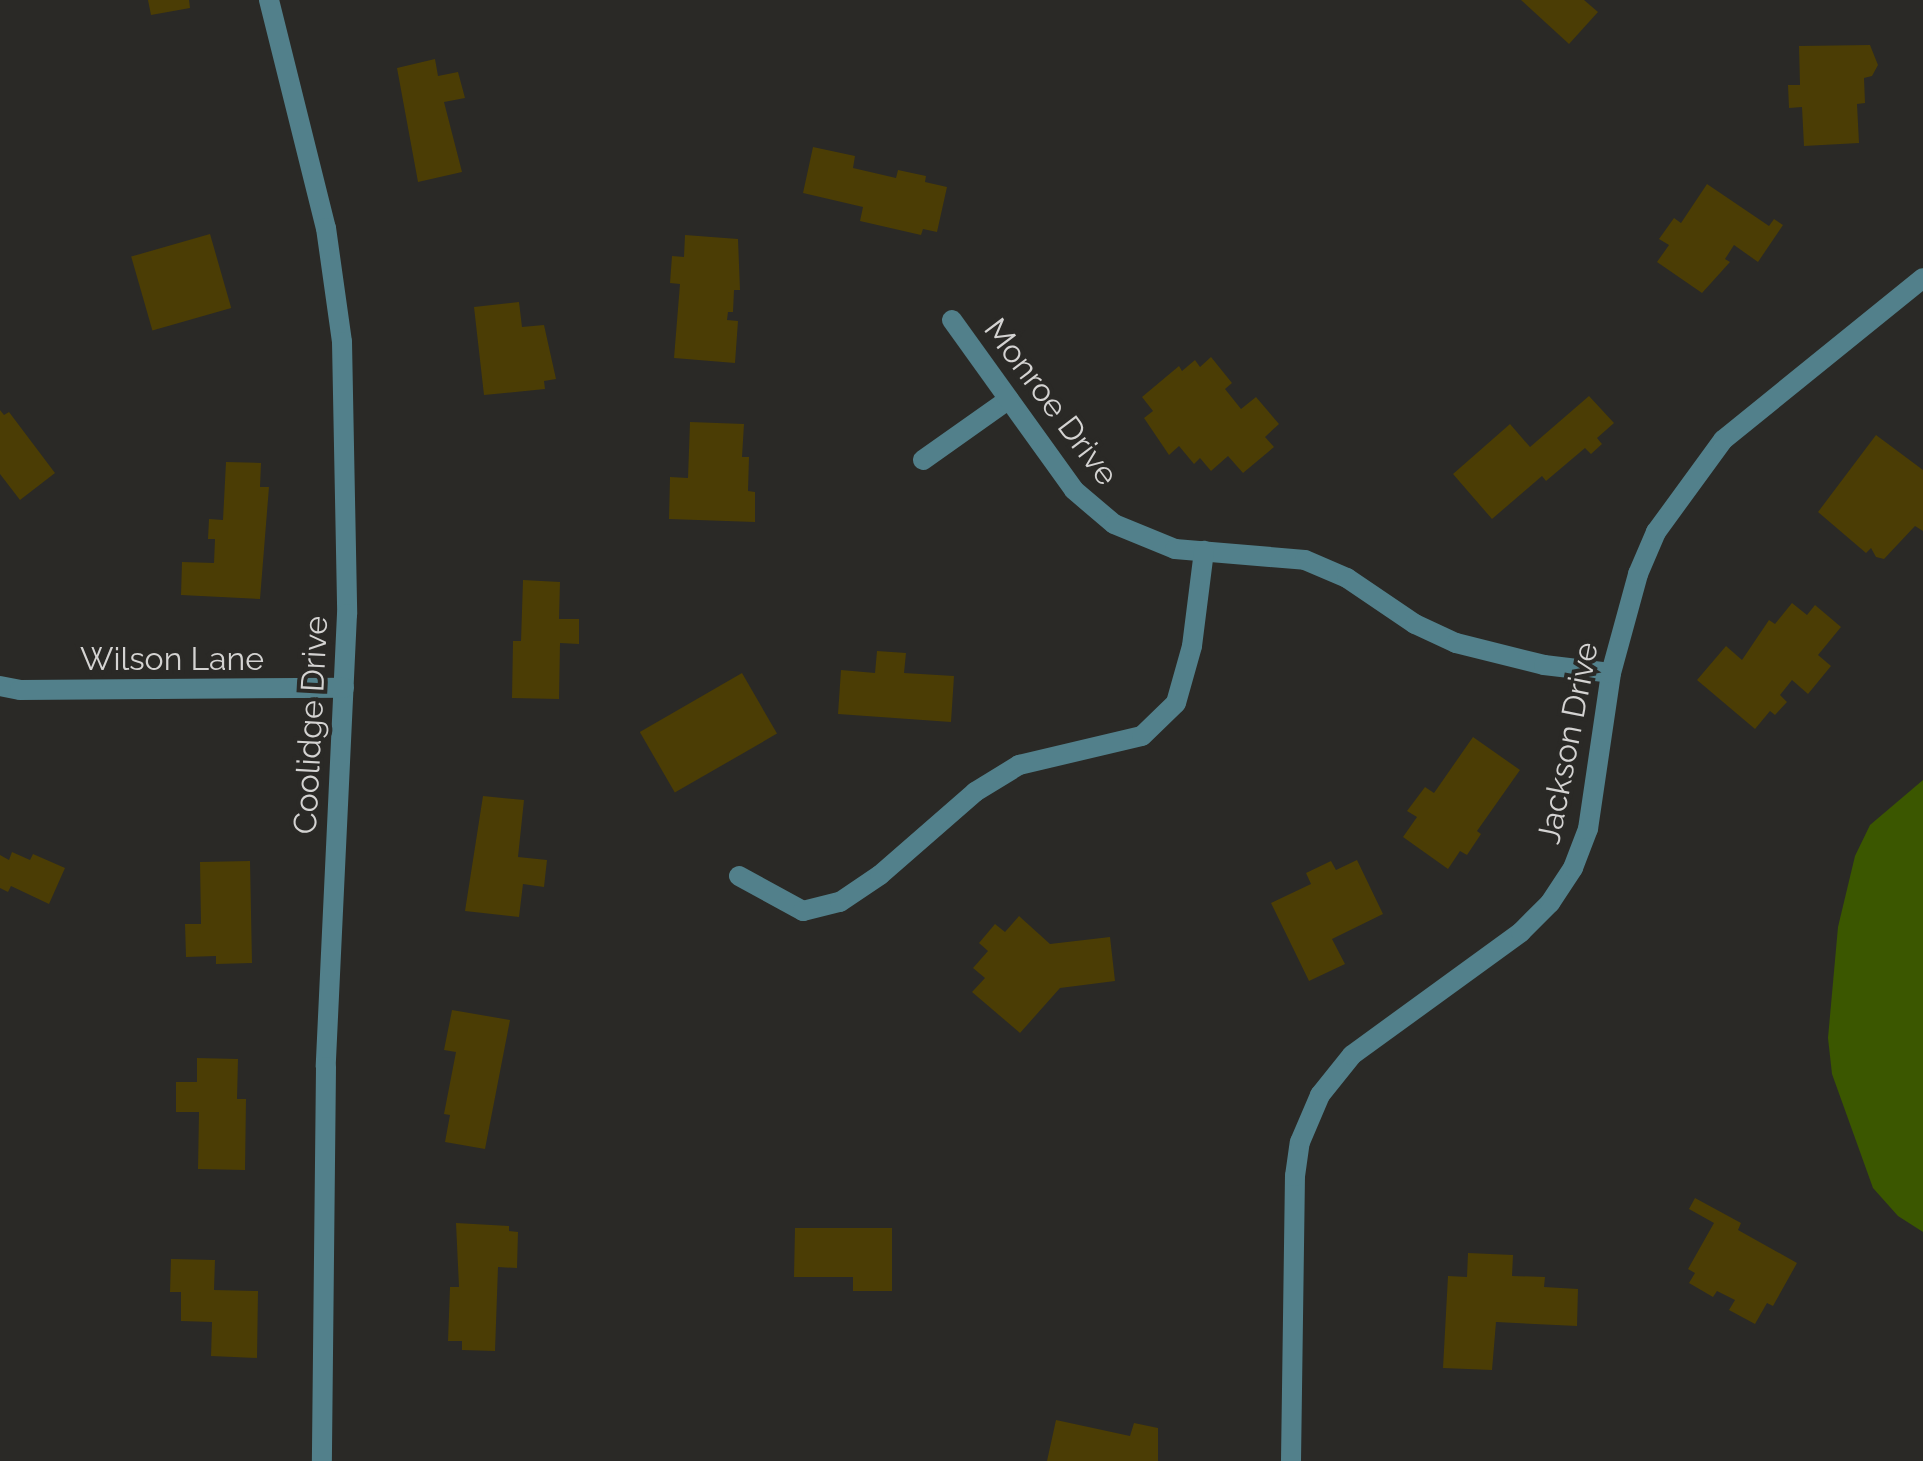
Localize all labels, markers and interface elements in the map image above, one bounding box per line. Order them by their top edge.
street label: Monroe Drive [976,311,1126,493]
street label: Coolidge Drive [286,615,336,835]
street label: Jackson Drive [1530,639,1606,847]
street label: Wilson Lane [80,640,264,678]

